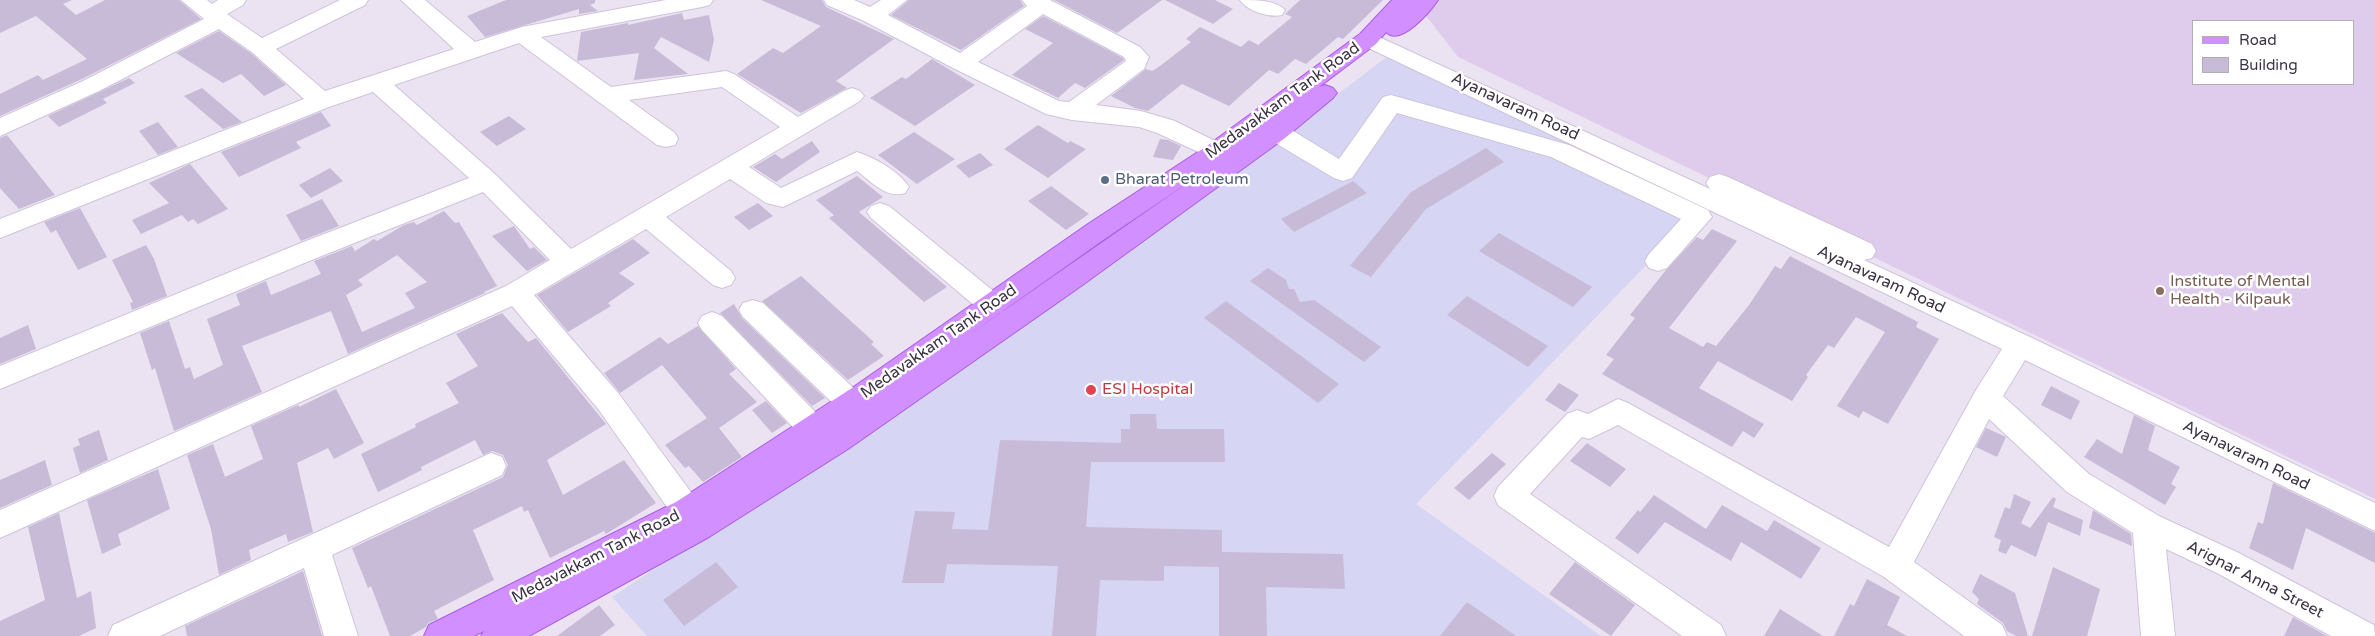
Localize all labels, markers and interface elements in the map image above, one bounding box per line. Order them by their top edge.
legend [2192,20,2355,85]
text: Road [2239,31,2277,49]
street label: Medavakkam Tank Road [1202,39,1364,163]
text: Building [2239,56,2298,74]
street label: Ayanavaram Road [1448,69,1582,145]
place label: Bharat Petroleum [1115,170,1249,190]
marker: Bharat Petroleum [1099,174,1111,186]
street label: Ayanavaram Road [1814,242,1948,318]
place label: Institute of Mental Health - Kilpauk [2170,272,2310,310]
street label: Medavakkam Tank Road [857,281,1021,403]
marker: Institute of Mental Health - Kilpauk [2154,285,2166,297]
place label: ESI Hospital [1102,380,1193,400]
marker: ESI Hospital [1084,383,1098,397]
street label: Ayanavaram Road [2179,417,2313,495]
street label: Medavakkam Tank Road [509,506,683,608]
street label: Arignar Anna Street [2183,537,2327,623]

